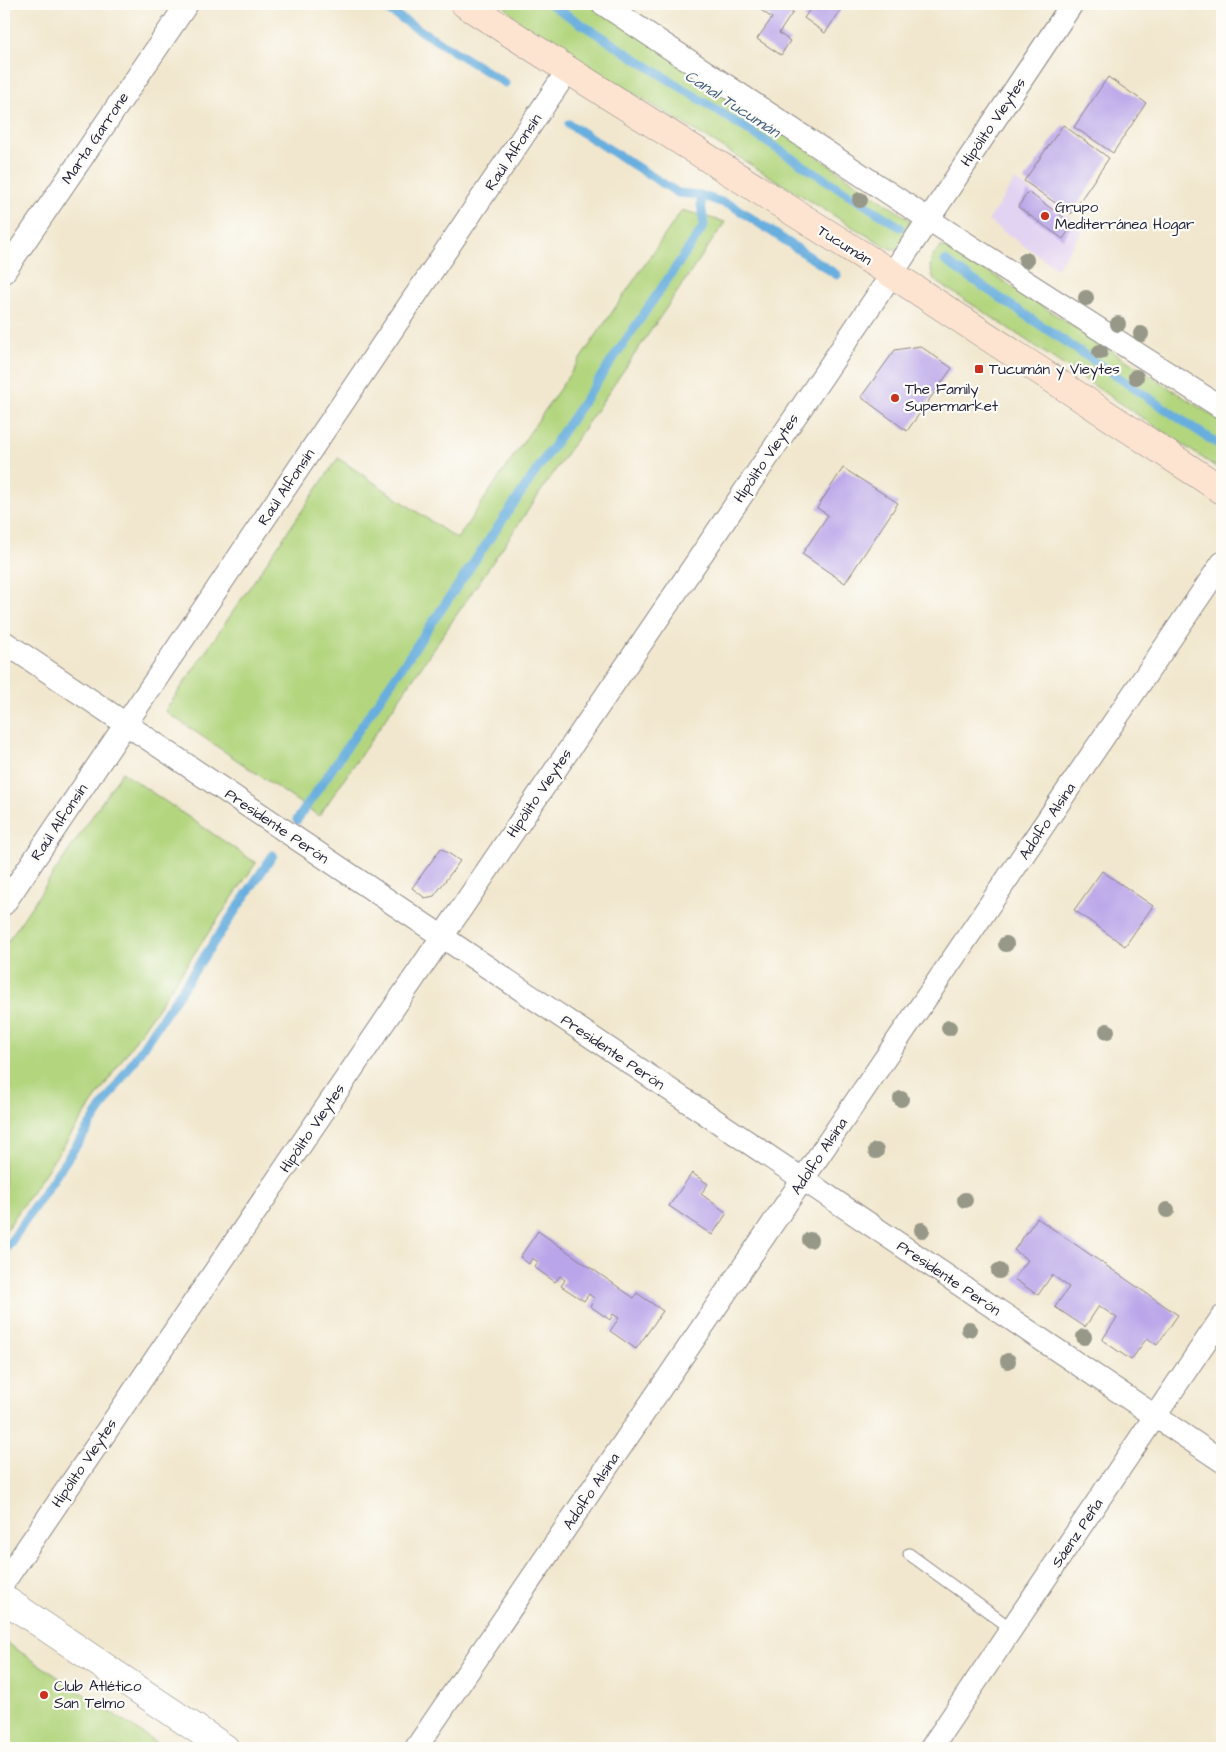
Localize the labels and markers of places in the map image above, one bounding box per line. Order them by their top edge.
place label: Grupo Mediterránea Hogar [1055,197,1194,236]
marker: Grupo Mediterránea Hogar [1039,210,1051,222]
place label: Tucumán y Vieytes [989,359,1120,381]
marker: Tucumán y Vieytes [973,363,985,375]
place label: The Family Supermarket [905,379,998,417]
marker: The Family Supermarket [889,392,901,404]
place label: Club Atlético San Telmo [54,1676,142,1714]
marker: Club Atlético San Telmo [38,1689,50,1701]

